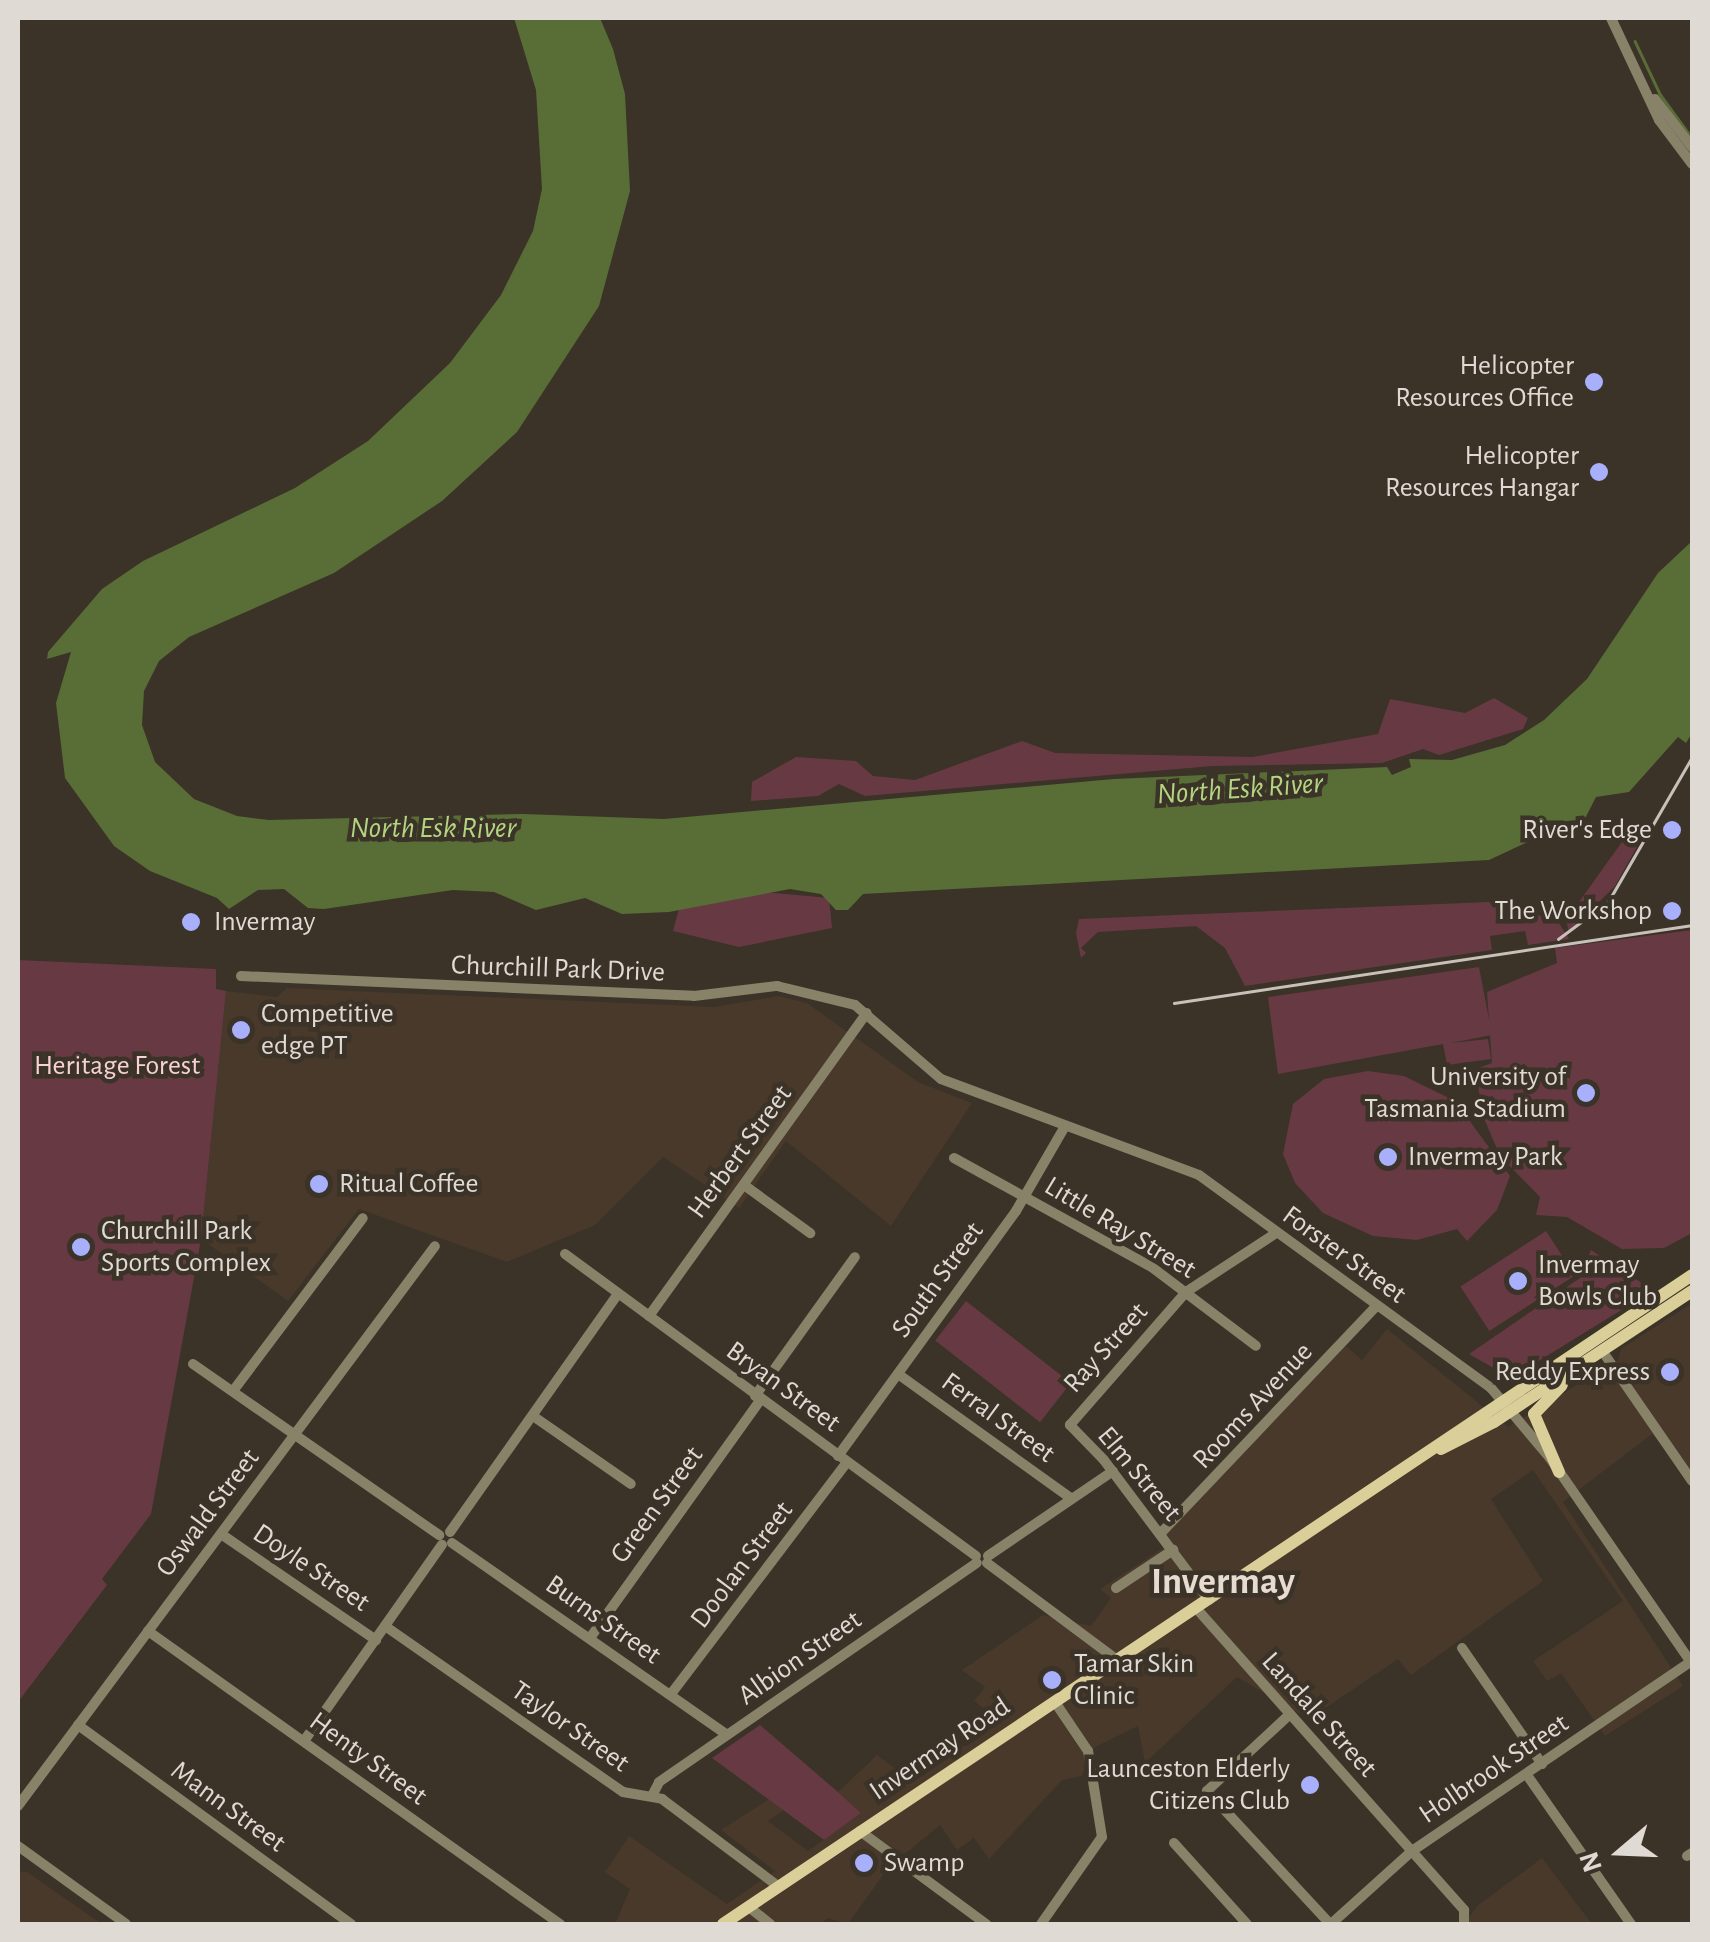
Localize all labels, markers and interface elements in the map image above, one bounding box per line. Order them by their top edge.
place label: Helicopter Resources Office [1395,349,1574,415]
marker: Helicopter Resources Office [1583,371,1605,393]
place label: Helicopter Resources Hangar [1385,439,1579,505]
marker: Helicopter Resources Hangar [1588,461,1610,483]
water label: North Esk River [1156,765,1324,813]
water label: North Esk River [350,810,516,846]
place label: River's Edge [1522,813,1652,847]
marker: River's Edge [1661,819,1683,841]
place label: The Workshop [1494,894,1652,928]
marker: The Workshop [1661,900,1683,922]
place label: Invermay [214,905,315,939]
marker: Invermay [178,909,204,935]
street label: Churchill Park Drive [451,948,665,990]
place label: Competitive edge PT [261,997,394,1063]
marker: Competitive edge PT [230,1019,252,1041]
park label: Heritage Forest [34,1049,200,1083]
place label: University of Tasmania Stadium [1364,1060,1566,1126]
street label: Herbert Street [680,1079,800,1225]
marker: University of Tasmania Stadium [1575,1082,1597,1104]
place label: Invermay Park [1408,1140,1562,1174]
marker: Invermay Park [1377,1146,1399,1168]
place label: Ritual Coffee [339,1167,478,1201]
street label: Little Ray Street [1038,1170,1202,1286]
marker: Ritual Coffee [308,1173,330,1195]
street label: Forster Street [1275,1199,1413,1311]
place label: Churchill Park Sports Complex [101,1214,271,1280]
street label: South Street [885,1216,991,1344]
marker: Churchill Park Sports Complex [70,1236,92,1258]
place label: Invermay Bowls Club [1538,1248,1657,1314]
marker: Invermay Bowls Club [1507,1270,1529,1292]
street label: Ray Street [1057,1296,1155,1400]
street label: Bryan Street [719,1334,847,1440]
street label: Rooms Avenue [1186,1336,1320,1476]
place label: Reddy Express [1495,1355,1650,1389]
marker: Reddy Express [1659,1361,1681,1383]
street label: Ferral Street [935,1366,1061,1470]
street label: Elm Street [1090,1420,1188,1528]
street label: Green Street [603,1440,711,1570]
street label: Oswald Street [149,1442,267,1584]
street label: Doolan Street [683,1495,801,1635]
street label: Doyle Street [246,1517,376,1619]
district label: Invermay [1151,1560,1295,1606]
street label: Burns Street [539,1568,667,1672]
street label: Albion Street [732,1603,868,1713]
street label: Landale Street [1254,1646,1384,1784]
place label: Tamar Skin Clinic [1074,1647,1194,1713]
marker: Tamar Skin Clinic [1039,1667,1065,1693]
street label: Taylor Street [505,1674,635,1780]
street label: Invermay Road [864,1690,1016,1808]
street label: Henty Street [303,1705,433,1813]
street label: Holbrook Street [1413,1707,1575,1831]
place label: Launceston Elderly Citizens Club [1086,1752,1290,1818]
street label: Mann Street [164,1754,292,1860]
marker: Launceston Elderly Citizens Club [1299,1774,1321,1796]
north arrow [1570,1802,1670,1902]
place label: Swamp [884,1846,964,1880]
text: N [1575,1848,1608,1876]
marker: Swamp [853,1852,875,1874]

